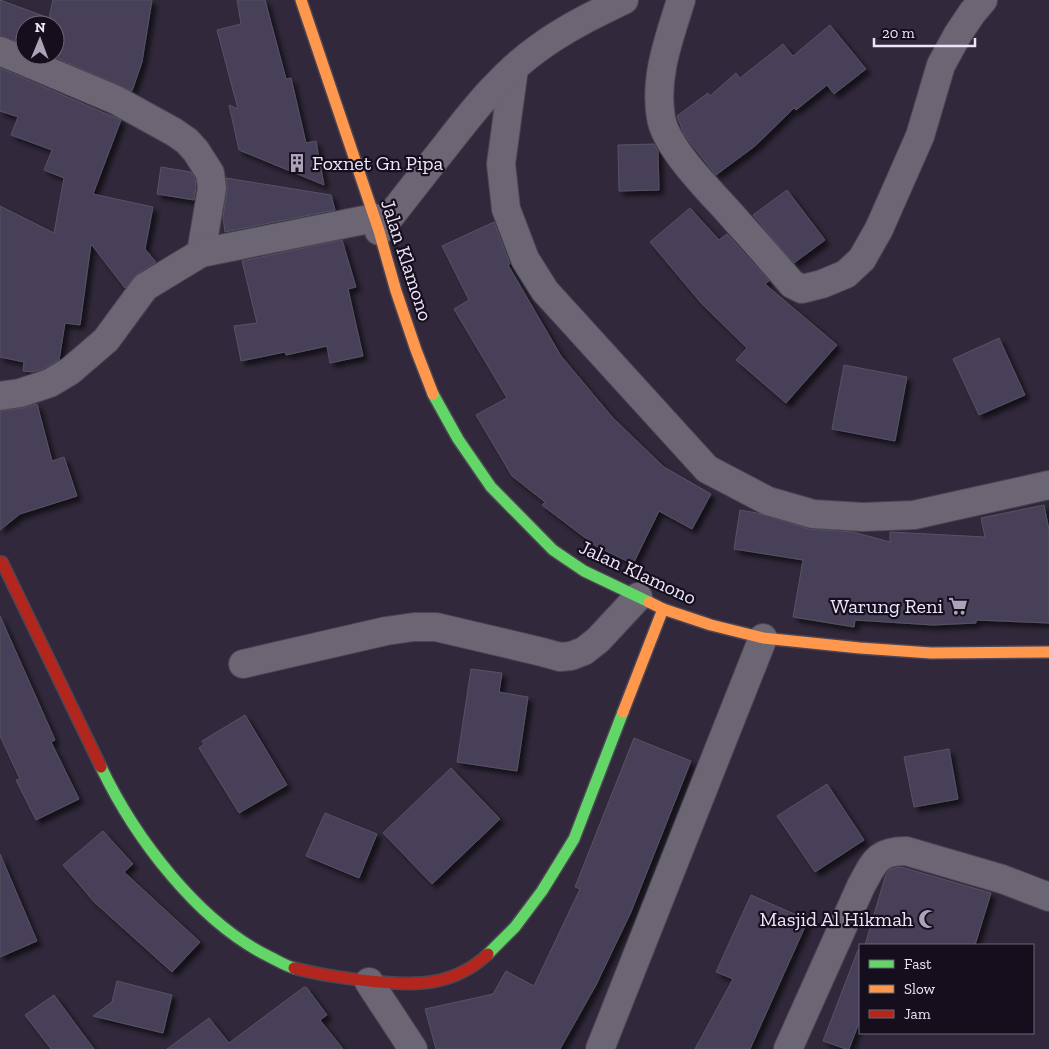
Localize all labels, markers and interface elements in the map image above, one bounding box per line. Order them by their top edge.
north arrow [15,15,65,65]
scale bar [874,15,975,47]
text: N [35,19,46,36]
text: 20 m [882,24,915,42]
place label: Foxnet Gn Pipa [312,151,444,175]
building icon: Foxnet Gn Pipa [286,152,308,174]
street label: Jalan Klamono [376,196,438,324]
street label: Jalan Klamono [576,534,700,610]
place label: Warung Reni [830,594,943,618]
supermarket icon: Warung Reni [947,595,969,617]
place label: Masjid Al Hikmah [760,907,914,931]
mosque icon: Masjid Al Hikmah [917,908,939,930]
legend [859,944,1034,1034]
text: Fast [904,955,932,973]
text: Slow [904,980,936,998]
text: Jam [904,1005,931,1023]

